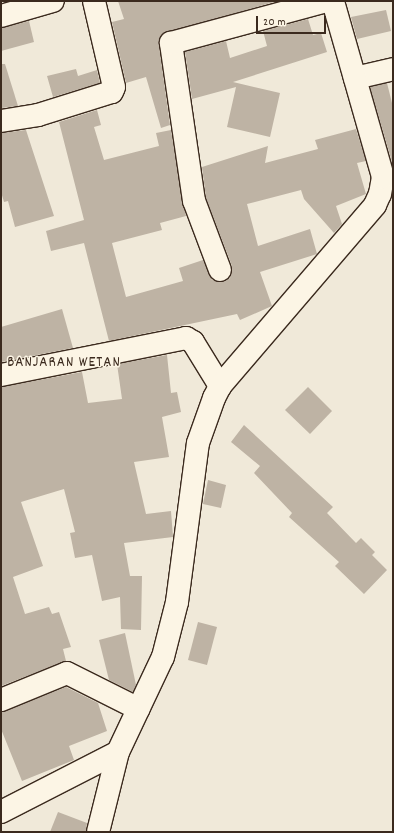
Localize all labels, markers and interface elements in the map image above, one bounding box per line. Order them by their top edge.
scale bar [258,8,328,34]
text: 20 m [263,14,286,31]
district label: BANJARAN WETAN [7,355,121,373]

